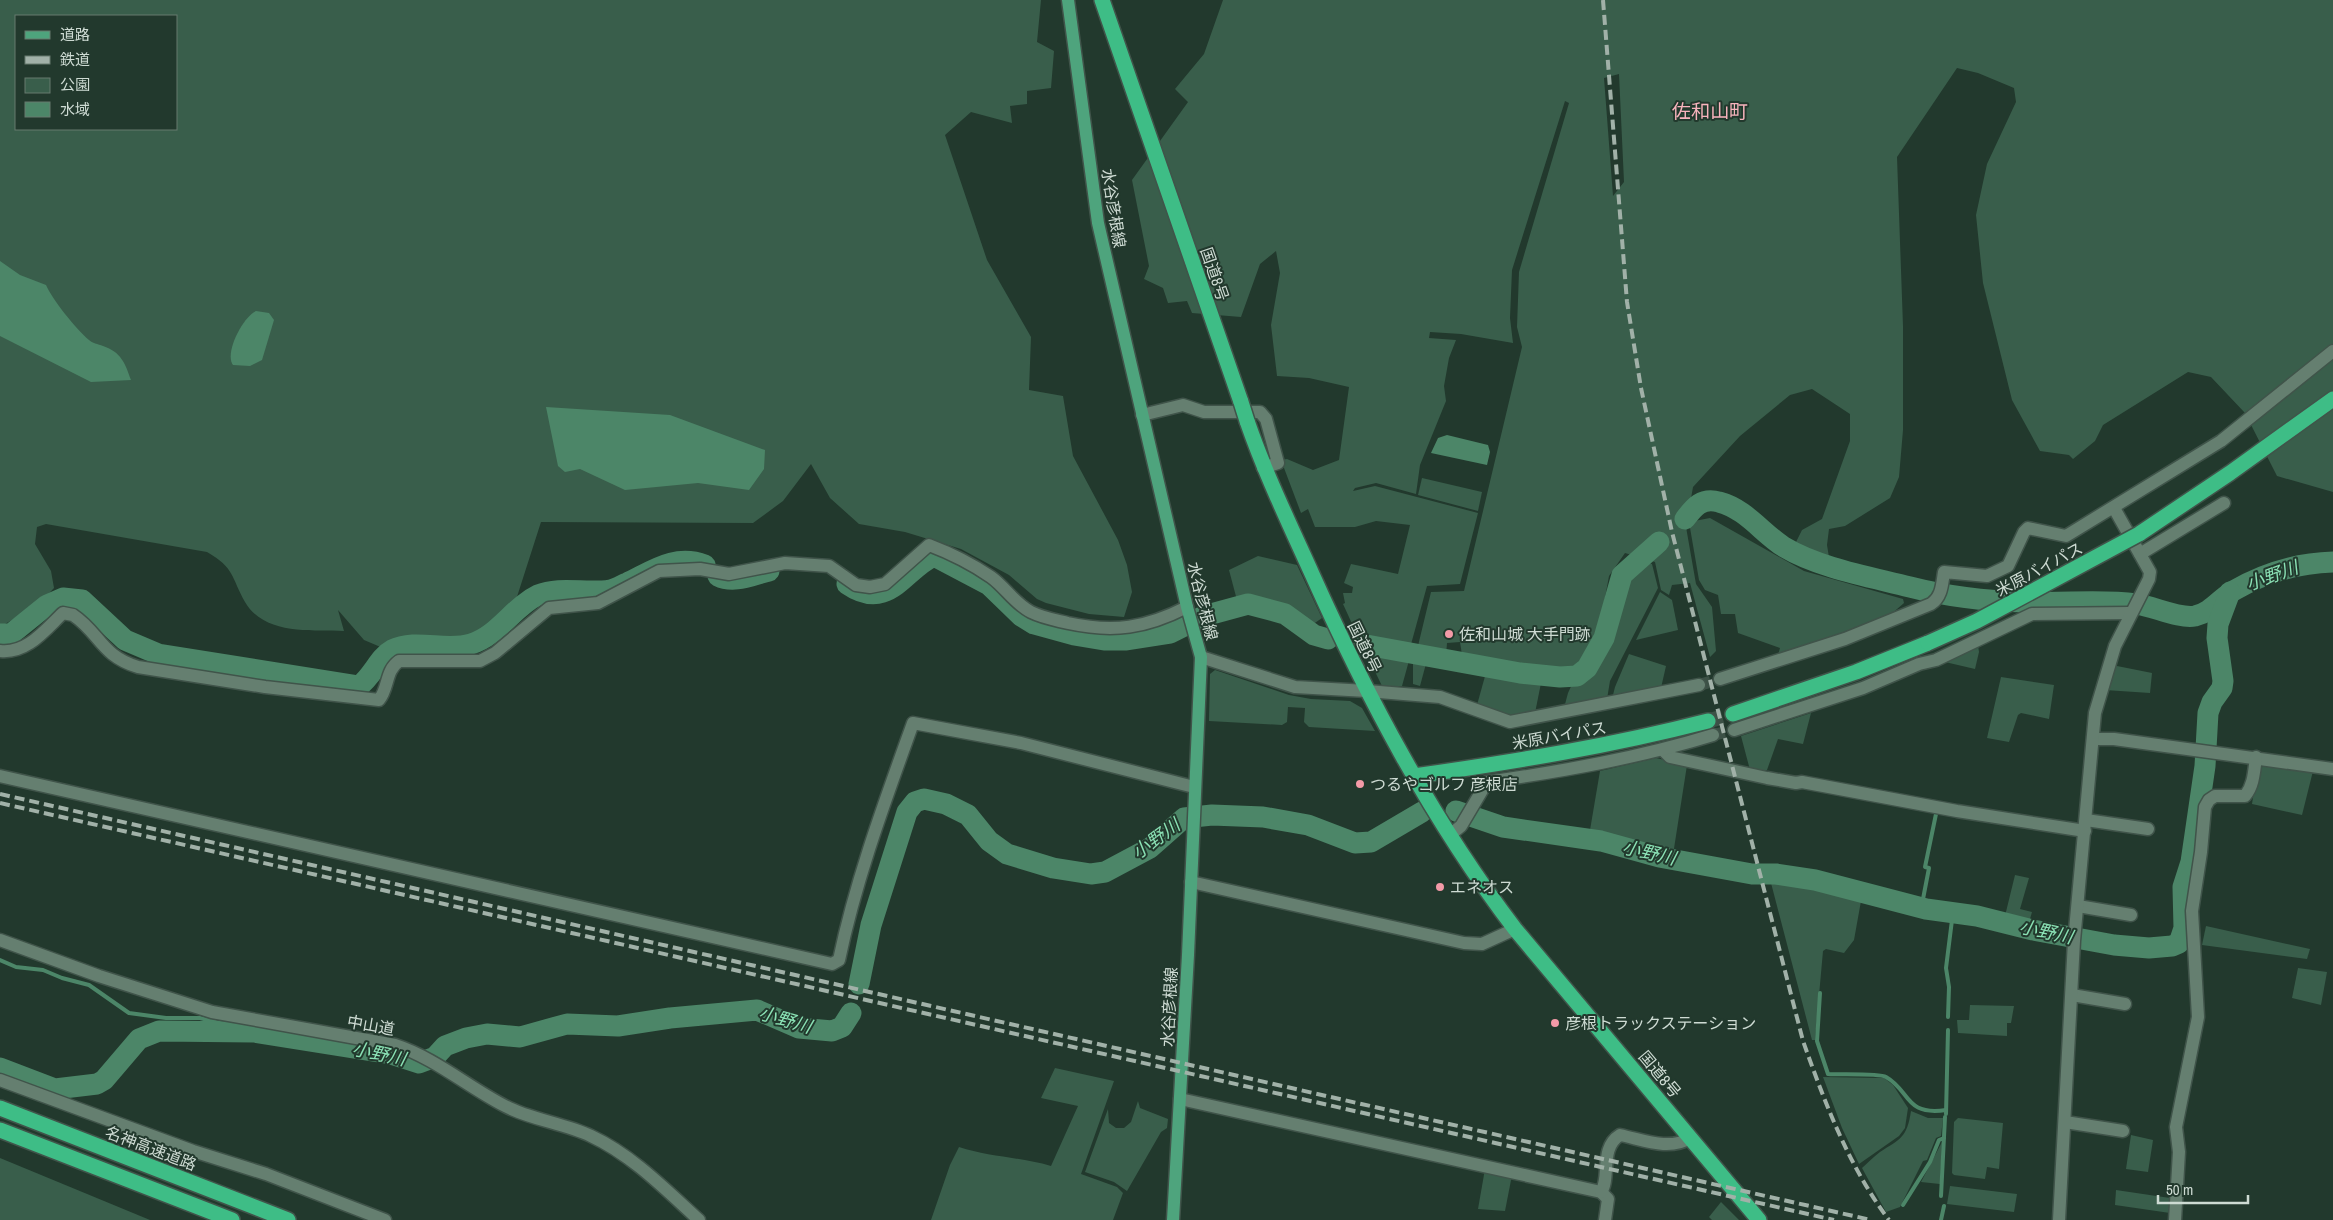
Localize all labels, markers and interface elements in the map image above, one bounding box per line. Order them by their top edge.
legend [15,15,178,130]
text: 道路 [60,24,90,45]
text: 鉄道 [60,49,90,70]
text: 公園 [60,74,90,95]
district label: 佐和山町 [1672,98,1748,124]
text: 水域 [60,99,90,120]
street label: 水谷彦根線 [1097,167,1131,249]
street label: 国道8号 [1196,244,1234,304]
street label: 米原バイパス [1992,537,2086,601]
water label: 小野川 [2242,554,2303,597]
street label: 水谷彦根線 [1183,560,1223,642]
street label: 国道8号 [1343,617,1387,677]
place label: 佐和山城 大手門跡 [1459,623,1591,645]
marker: 佐和山城 大手門跡 [1443,628,1455,640]
street label: 米原バイパス [1510,716,1608,754]
place label: つるやゴルフ 彦根店 [1370,773,1518,795]
marker: つるやゴルフ 彦根店 [1354,778,1366,790]
water label: 小野川 [1127,811,1187,865]
water label: 小野川 [1620,834,1680,871]
place label: エネオス [1450,876,1514,898]
marker: エネオス [1434,881,1446,893]
water label: 小野川 [2017,914,2077,950]
street label: 水谷彦根線 [1156,966,1182,1048]
water label: 小野川 [756,1000,816,1040]
street label: 中山道 [345,1010,397,1040]
place label: 彦根トラックステーション [1565,1012,1756,1034]
marker: 彦根トラックステーション [1549,1017,1561,1029]
water label: 小野川 [350,1036,410,1072]
street label: 国道8号 [1634,1046,1686,1102]
street label: 名神高速道路 [102,1121,200,1175]
scale bar [2158,1172,2248,1204]
text: 50 m [2166,1179,2193,1200]

